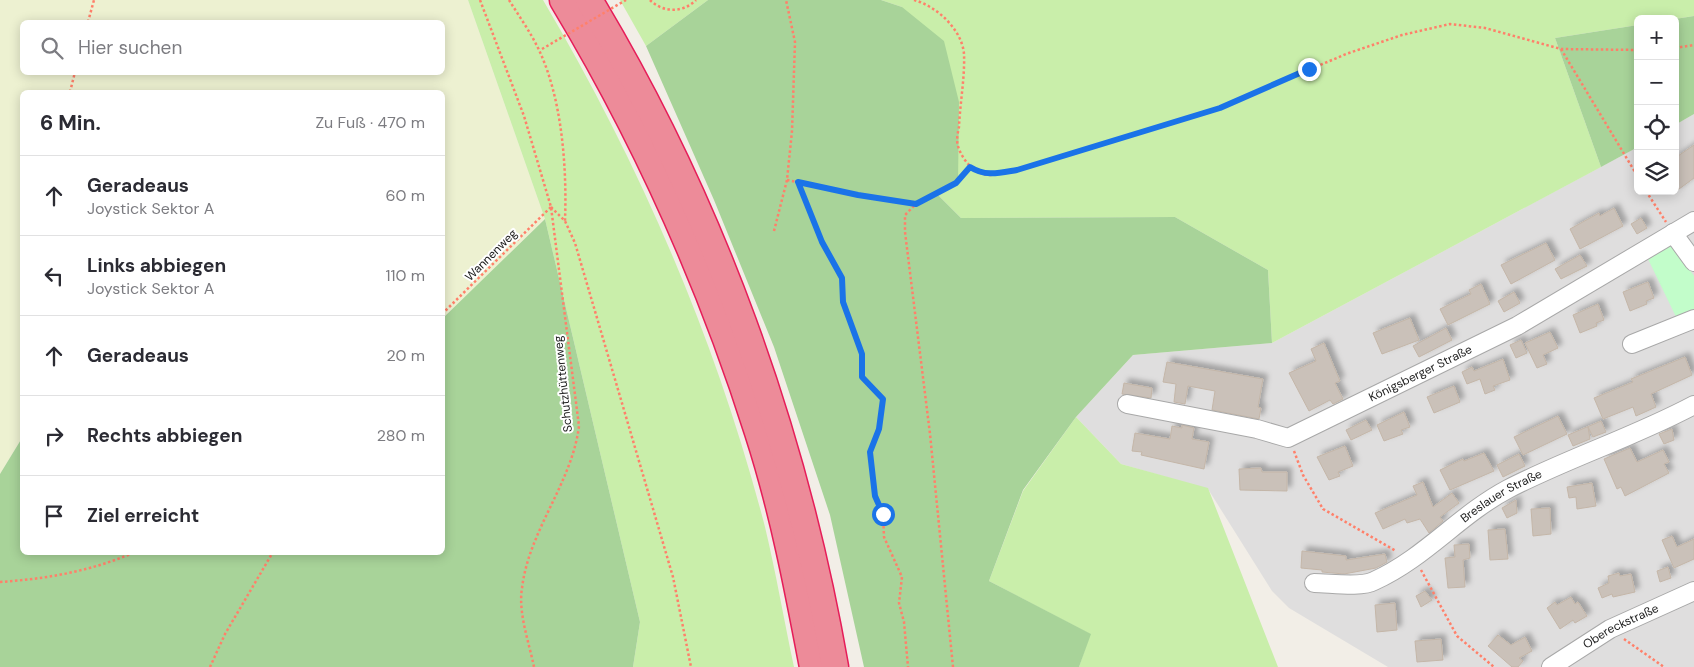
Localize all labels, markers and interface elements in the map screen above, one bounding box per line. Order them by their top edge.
map controls [1634,15,1679,195]
button: + [1634,15,1679,60]
search box [20,20,445,75]
icon: search [38,34,66,62]
text: Hier suchen [78,35,182,60]
route end [1298,58,1321,81]
button: − [1634,60,1679,105]
button: locate [1634,105,1679,150]
text: 6 Min. [40,109,101,137]
text: Zu Fuß · 470 m [315,112,425,133]
button: layers [1634,150,1679,195]
text: Geradeaus [87,173,189,198]
icon: ahead [40,182,68,210]
text: 60 m [385,185,425,206]
text: Joystick Sektor A [87,198,214,219]
street label: Wannenweg [461,225,521,285]
text: Links abbiegen [87,253,226,278]
icon: left [40,262,68,290]
text: 110 m [386,265,425,286]
text: Joystick Sektor A [87,278,214,299]
street label: Schutzhüttenweg [550,335,576,433]
street label: Königsberger Straße [1366,341,1475,405]
icon: ahead [40,342,68,370]
text: Geradeaus [87,343,189,368]
text: 20 m [386,345,425,366]
icon: right [40,422,68,450]
text: Rechts abbiegen [87,423,242,448]
text: 280 m [377,425,425,446]
street label: Breslauer Straße [1457,466,1545,526]
icon: arrive [40,502,68,530]
text: Ziel erreicht [87,503,199,528]
route start [872,503,895,526]
street label: Obereckstraße [1580,600,1661,652]

